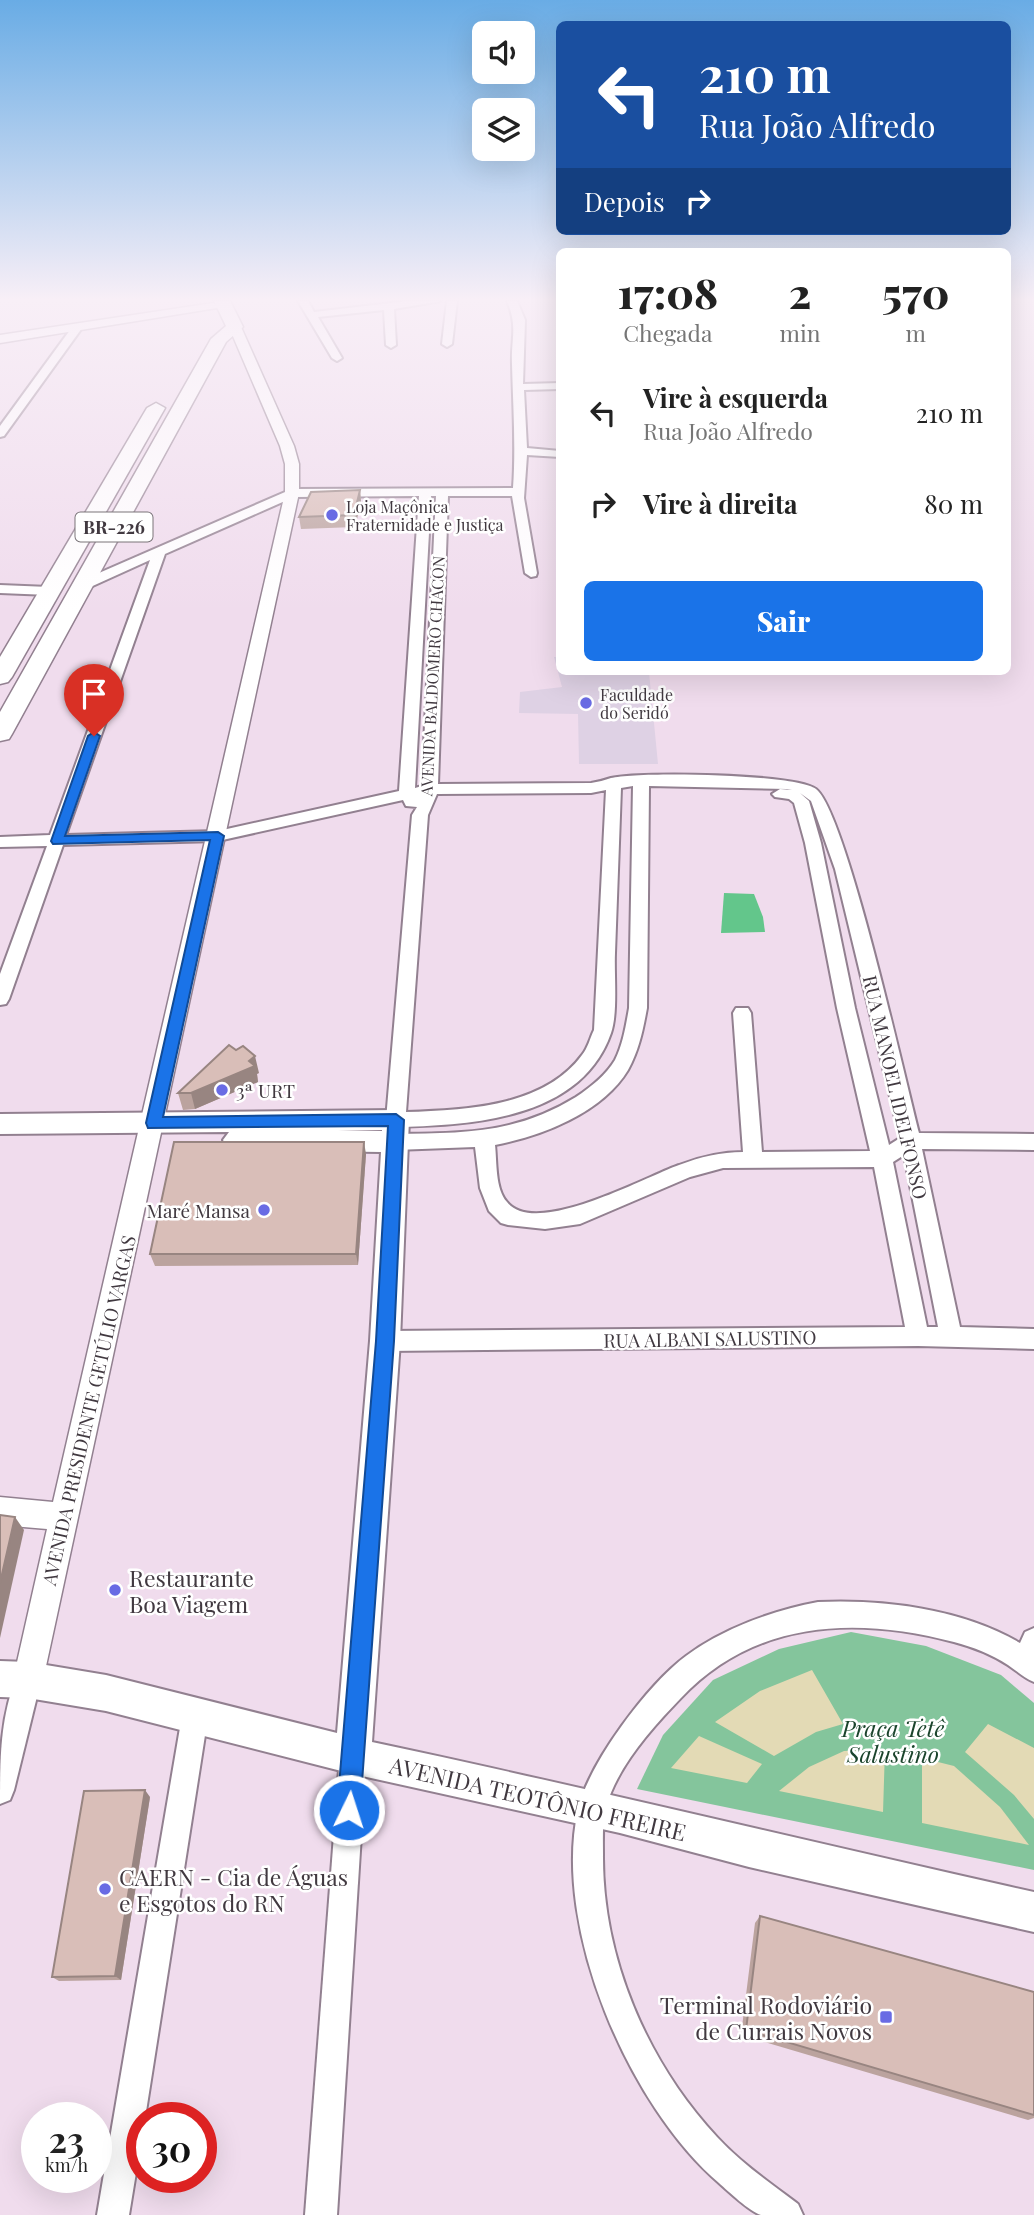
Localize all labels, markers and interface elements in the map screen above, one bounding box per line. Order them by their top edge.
map controls [472,21,535,161]
button: sound [472,21,535,84]
text: 210 m [699,40,831,105]
icon: left [584,49,675,140]
button: layers [472,98,535,161]
text: Rua João Alfredo [699,103,935,146]
icon: right [679,182,717,220]
text: Depois [584,184,665,219]
text: 17:08 [618,264,718,320]
text: 2 [789,264,811,320]
text: 570 [882,264,949,320]
text: Chegada [623,317,712,348]
text: min [780,317,820,348]
text: m [905,317,926,348]
text: Vire à esquerda [643,380,828,415]
icon: left [584,394,622,432]
text: 210 m [916,395,983,430]
text: Rua João Alfredo [643,415,813,446]
icon: right [584,485,622,523]
text: Vire à direita [643,486,798,521]
text: 80 m [924,486,983,521]
place label: Loja Maçônica Fraternidade e Justiça [346,496,504,535]
marker: Loja Maçônica Fraternidade e Justiça [324,507,340,523]
road number: BR-226 [76,512,152,542]
street label: AVENIDA BALDOMERO CHACON [415,555,449,798]
button: Sair [584,581,983,661]
pin [64,664,124,736]
icon: arrive [75,675,113,713]
place label: Faculdade do Seridó [600,684,673,723]
marker: Faculdade do Seridó [578,695,594,711]
street label: RUA MANOEL IDELFONSO [858,972,934,1202]
place label: 3ª URT [236,1077,295,1103]
marker: 3ª URT [214,1082,230,1098]
place label: Maré Mansa [146,1197,251,1223]
marker: Maré Mansa [256,1202,272,1218]
street label: AVENIDA PRESIDENTE GETÚLIO VARGAS [35,1232,141,1588]
street label: RUA ALBANI SALUSTINO [603,1323,817,1353]
place label: Restaurante Boa Viagem [129,1562,254,1619]
marker: Restaurante Boa Viagem [107,1582,123,1598]
park label: Praça Tetê Salustino [841,1712,946,1769]
street label: AVENIDA TEOTÔNIO FREIRE [386,1749,689,1847]
position arrow [312,1773,386,1847]
place label: CAERN - Cia de Águas e Esgotos do RN [119,1861,348,1918]
marker: CAERN - Cia de Águas e Esgotos do RN [97,1881,113,1897]
place label: Terminal Rodoviário de Currais Novos [660,1989,872,2046]
marker: Terminal Rodoviário de Currais Novos [878,2009,894,2025]
speed limit sign: 30 [126,2102,217,2193]
text: 23 [49,2115,84,2162]
text: km/h [45,2153,88,2177]

